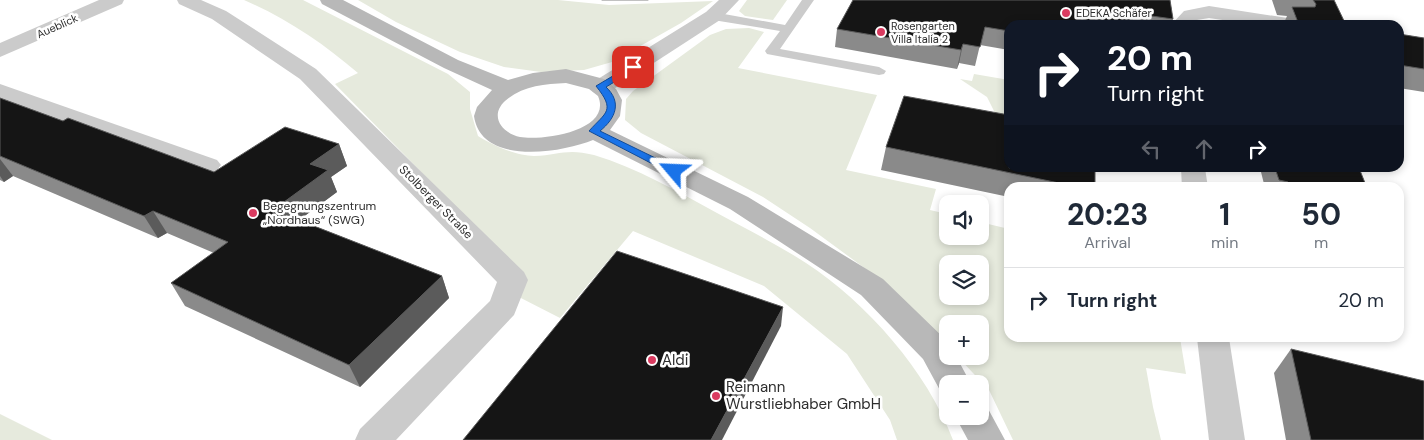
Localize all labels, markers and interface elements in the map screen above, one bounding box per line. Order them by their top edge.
place label: EDEKA Schäfer [1076,6,1151,20]
marker: EDEKA Schäfer [1060,7,1072,19]
street label: Aueblick [34,11,80,41]
place label: Rosengarten Villa Italia 2 [891,19,955,46]
marker: Rosengarten Villa Italia 2 [875,26,887,38]
text: 20 m [1107,35,1193,81]
icon: right [1024,40,1089,105]
pin [612,46,654,88]
icon: arrive [619,53,647,81]
text: Turn right [1107,79,1204,108]
icon: left [1137,135,1165,163]
icon: ahead [1190,135,1218,163]
icon: right [1243,135,1271,163]
position arrow [647,144,699,196]
street label: Stolberger Straße [396,162,476,242]
map controls [939,195,989,425]
button: sound [939,195,989,245]
text: 20:23 [1067,195,1148,234]
text: 1 [1219,195,1230,234]
text: 50 [1301,195,1341,234]
place label: Begegnungszentrum „Nordhaus“ (SWG) [263,198,376,228]
marker: Begegnungszentrum „Nordhaus“ (SWG) [247,207,259,219]
text: Arrival [1084,232,1131,253]
text: min [1211,232,1238,253]
text: m [1314,232,1328,253]
button: layers [939,255,989,305]
icon: right [1024,286,1052,314]
text: Turn right [1067,288,1157,313]
text: 20 m [1338,288,1384,313]
button: + [939,315,989,365]
place label: Aldi [662,350,688,370]
marker: Aldi [646,354,658,366]
button: − [939,375,989,425]
place label: Reimann Wurstliebhaber GmbH [726,377,881,414]
marker: Reimann Wurstliebhaber GmbH [710,390,722,402]

